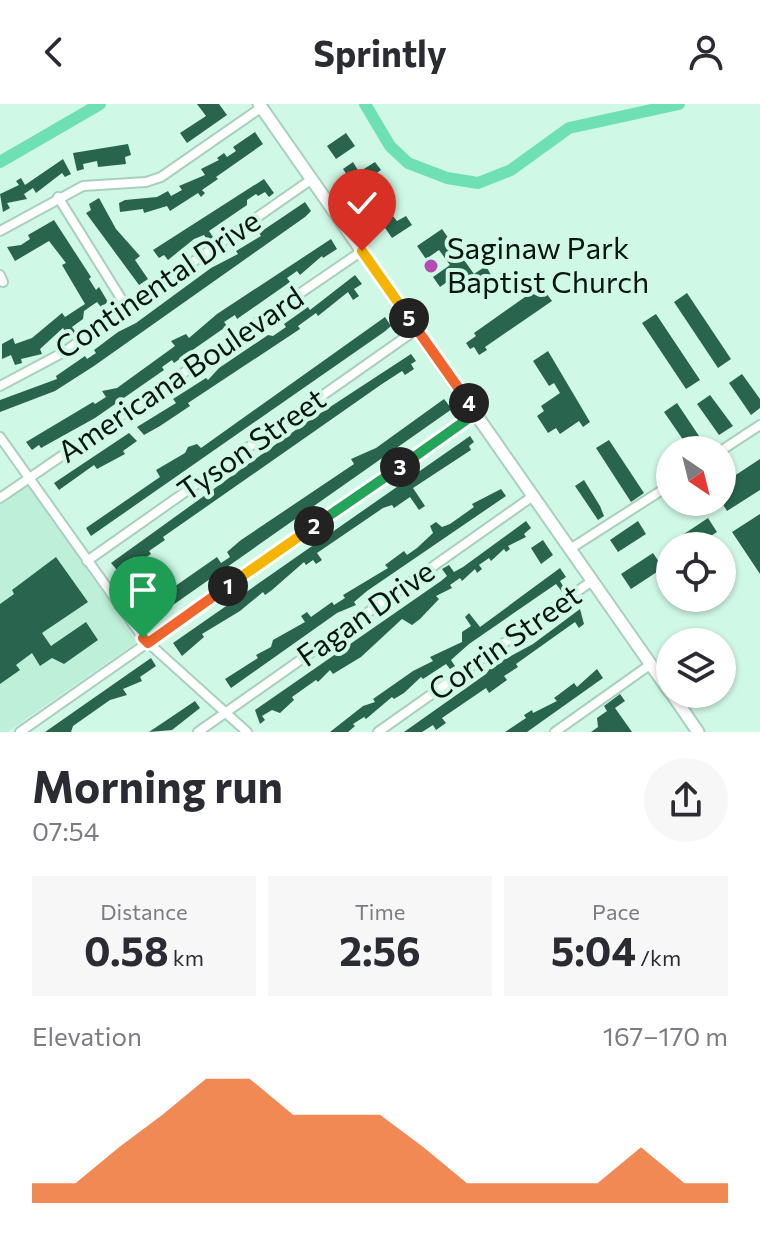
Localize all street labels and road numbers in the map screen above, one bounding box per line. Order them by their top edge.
street label: Continental Drive [47,201,266,365]
street label: Americana Boulevard [50,277,309,469]
street label: Tyson Street [170,378,332,507]
street label: Fagan Drive [289,551,440,673]
street label: Corrin Street [420,575,587,707]

